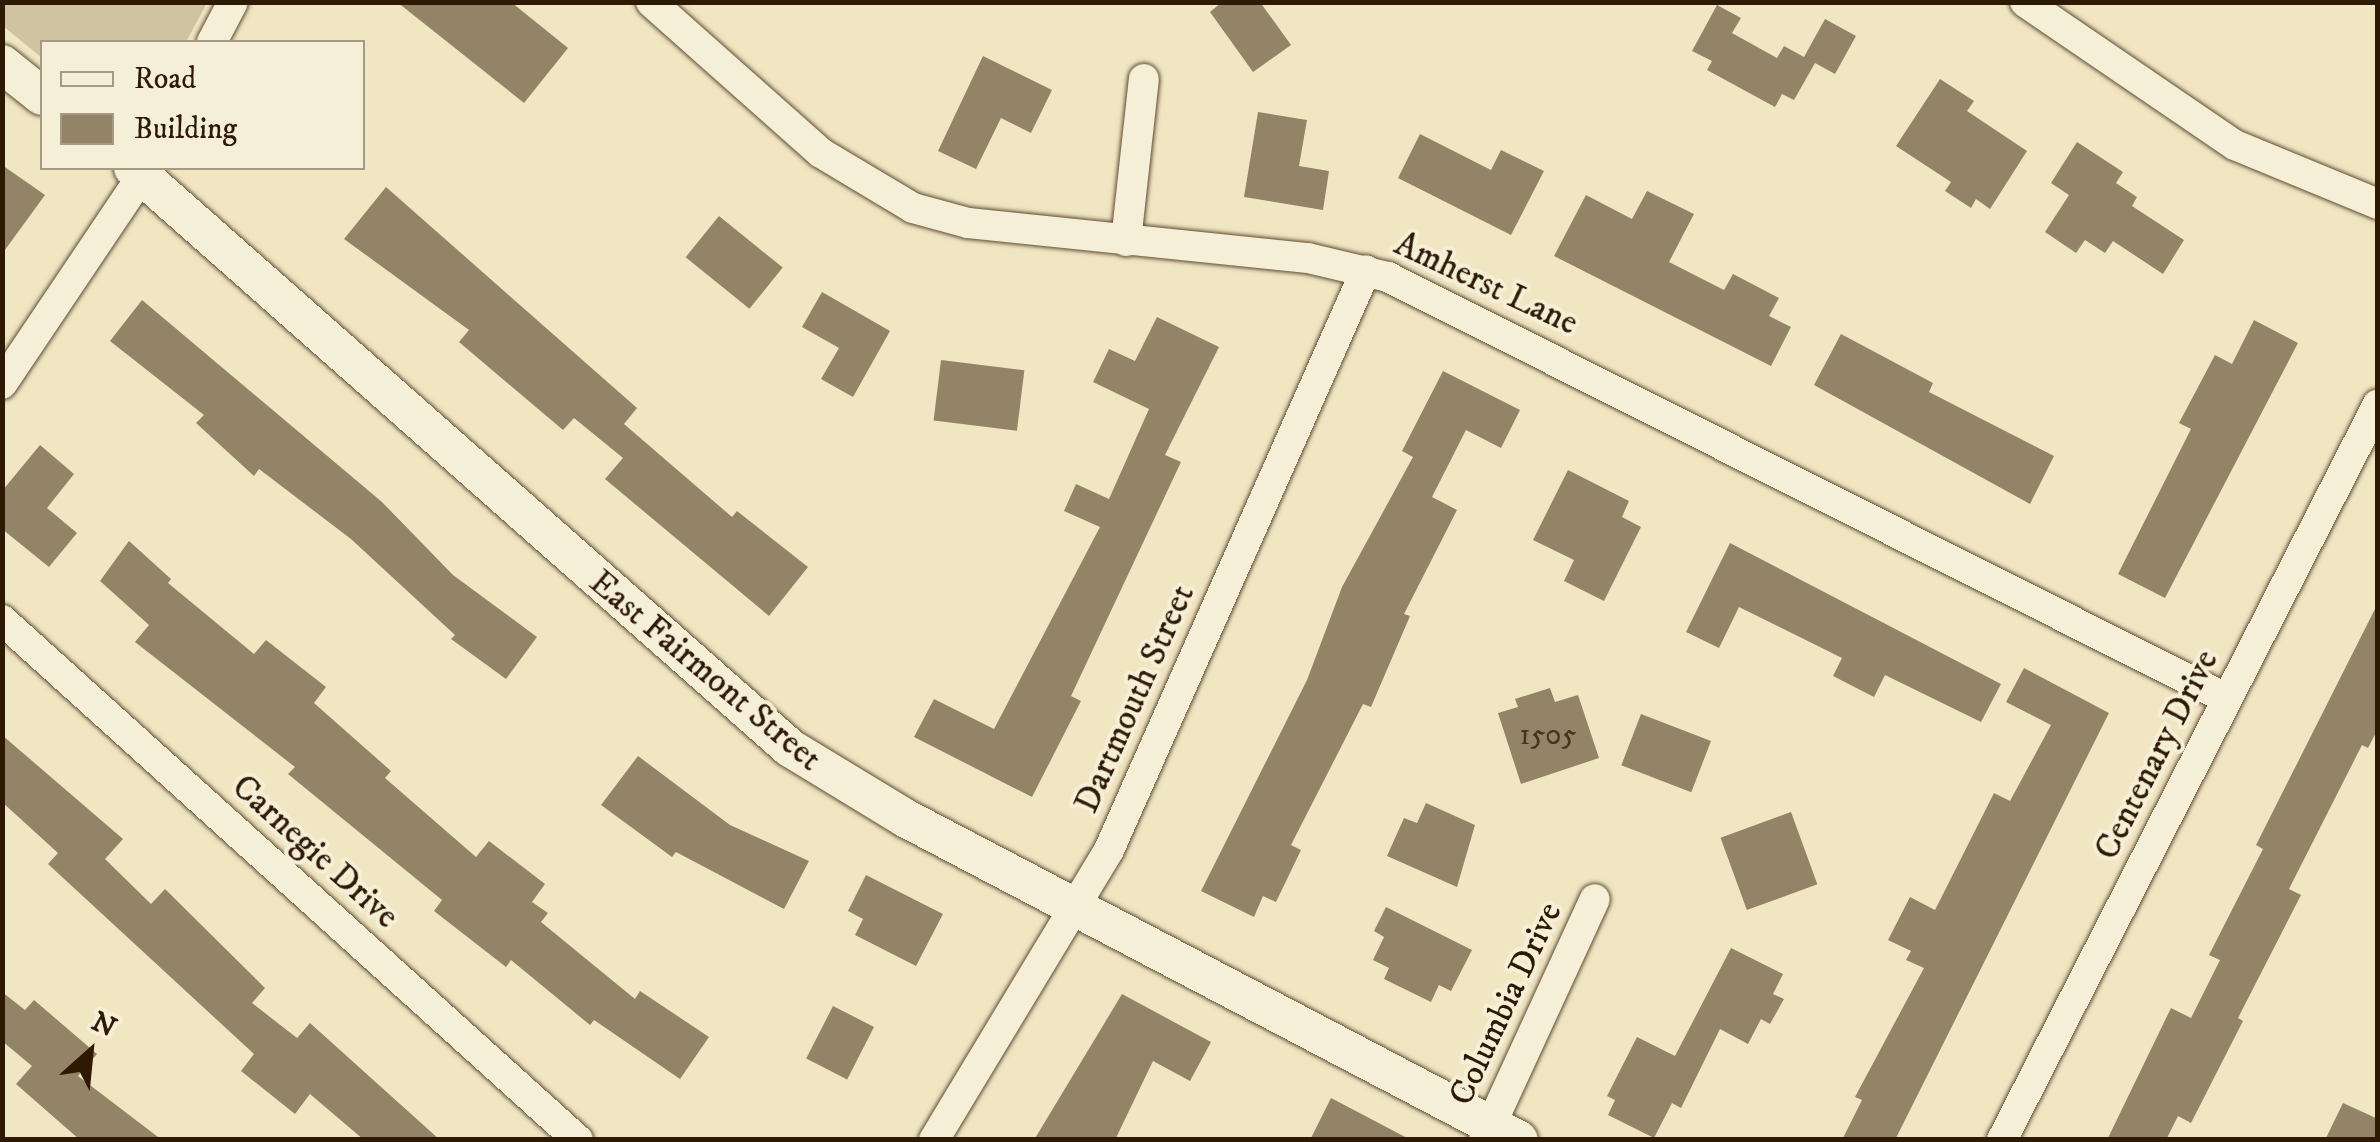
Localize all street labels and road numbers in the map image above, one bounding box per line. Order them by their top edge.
street label: Amherst Lane [1388,223,1584,345]
street label: East Fairmont Street [580,562,830,780]
street label: Dartmouth Street [1066,578,1204,820]
street label: Centenary Drive [2086,643,2228,867]
street label: Carnegie Drive [223,766,407,938]
street label: Columbia Drive [1441,896,1571,1112]

